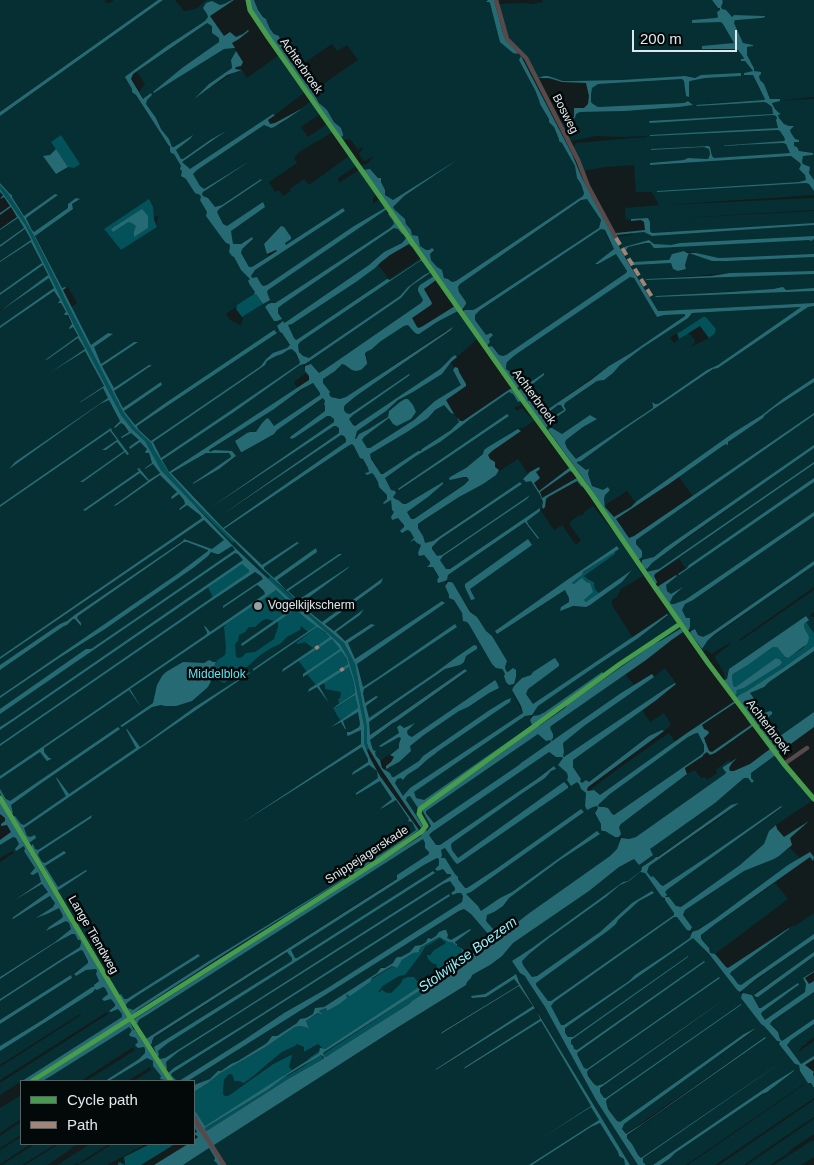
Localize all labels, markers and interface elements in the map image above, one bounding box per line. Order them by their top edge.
scale bar [634,20,739,52]
text: 200 m [640,30,682,47]
street label: Achterbroek [277,35,325,97]
street label: Bosweg [549,92,581,136]
street label: Achterbroek [509,367,559,427]
place label: Vogelkijkscherm [268,599,355,613]
marker: Vogelkijkscherm [252,600,264,612]
park label: Middelblok [188,668,246,682]
street label: Achterbroek [743,697,793,757]
street label: Snippejagerskade [323,823,411,887]
street label: Lange Tiendweg [65,893,121,977]
water label: Stolwijkse Boezem [416,914,520,996]
legend [20,1080,195,1145]
text: Cycle path [67,1091,138,1108]
text: Path [67,1116,98,1133]

